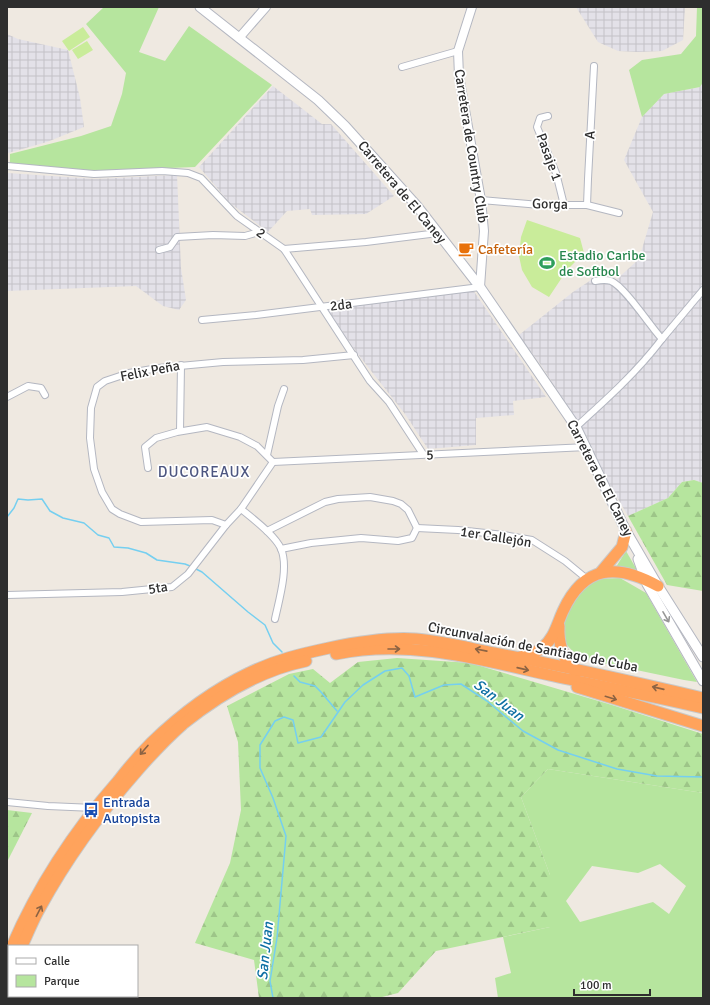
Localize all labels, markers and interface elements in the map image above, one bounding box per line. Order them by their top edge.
street label: Carretera de Country Club [450,68,492,224]
street label: A [581,130,599,140]
street label: Pasaje 1 [533,131,565,183]
street label: Carretera de El Caney [354,137,450,247]
street label: Gorga [532,195,568,213]
street label: 2 [253,224,269,242]
cafe icon: Cafetería [457,240,475,258]
place label: Cafetería [478,241,533,258]
place label: Estadio Caribe de Softbol [559,247,646,280]
sports icon: Estadio Caribe de Softbol [538,254,556,272]
street label: 2da [329,295,353,315]
street label: Felix Peña [119,357,181,385]
street label: Carretera de El Caney [563,417,637,540]
street label: 5 [426,446,434,464]
district label: DUCOREAUX [158,463,250,481]
street label: 1er Callejón [459,523,533,551]
street label: 5ta [147,578,169,598]
one-way arrow [663,611,671,623]
street label: Circunvalación de Santiago de Cuba [427,618,639,676]
one-way arrow [387,645,400,653]
one-way arrow [475,646,488,654]
one-way arrow [516,665,529,673]
water label: San Juan [470,675,528,725]
one-way arrow [652,683,665,691]
one-way arrow [605,695,618,702]
one-way arrow [140,745,149,755]
place label: Entrada Autopista [103,794,160,827]
bus stop icon: Entrada Autopista [82,801,100,819]
one-way arrow [36,905,43,917]
water label: San Juan [253,920,277,981]
legend [8,945,138,997]
text: Calle [44,954,70,969]
scale bar [574,971,650,997]
text: Parque [44,974,80,989]
text: 100 m [580,978,612,993]

